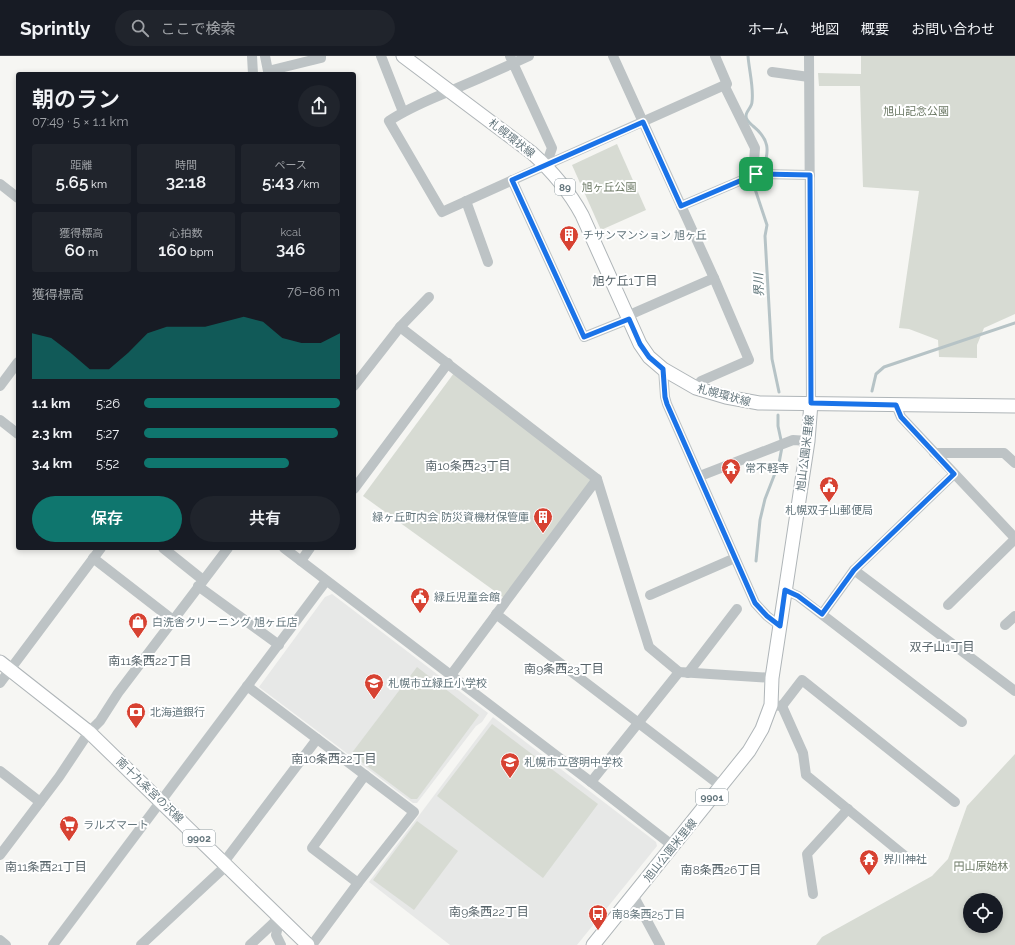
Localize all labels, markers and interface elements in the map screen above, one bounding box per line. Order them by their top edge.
search box [115,10,395,46]
text: Sprintly [20,17,91,39]
icon: search [129,17,151,39]
text: ここで検索 [161,20,236,38]
text: ホーム [747,21,789,37]
text: 地図 [811,21,839,37]
text: 概要 [861,21,889,37]
text: お問い合わせ [911,21,995,37]
button: share [298,85,340,127]
text: 朝のラン [32,86,120,112]
park label: 旭山記念公園 [883,105,949,118]
text: 07:49 · 5 × 1.1 km [32,114,128,129]
street label: 札幌環状線 [486,116,537,160]
pin [739,157,773,191]
text: 距離 [70,159,92,172]
text: 時間 [175,159,197,172]
text: ペース [274,159,307,172]
icon: arrive [745,163,767,185]
text: 5.65 [56,172,88,192]
text: 32:18 [166,172,206,192]
text: 5:43 [262,172,294,192]
text: km [88,178,107,191]
text: /km [294,178,319,191]
road number: 89 [555,179,575,195]
park label: 旭ヶ丘公園 [582,181,637,194]
building icon: チサンマンション 旭ヶ丘 [558,224,580,252]
text: kcal [280,226,301,239]
text: 獲得標高 [59,227,103,240]
text: 心拍数 [169,227,202,240]
place label: チサンマンション 旭ヶ丘 [583,229,707,242]
text: 346 [276,239,305,259]
text: 60 [64,240,85,260]
text: 160 [158,240,187,260]
text: m [85,246,98,259]
text: bpm [187,246,214,259]
water label: 界川 [751,271,767,297]
district label: 旭ケ丘1丁目 [592,274,658,288]
text: 76–86 m [287,284,340,299]
text: 獲得標高 [32,287,84,302]
street label: 札幌環状線 [696,382,752,409]
text: 1.1 km [32,396,70,411]
text: 5:26 [96,396,120,411]
street label: 旭山公園米里線 [794,414,817,492]
text: 2.3 km [32,426,72,441]
text: 5:27 [96,426,119,441]
text: 3.4 km [32,456,72,471]
text: 5:52 [96,456,119,471]
temple icon: 常不軽寺 [720,457,742,485]
district label: 南10条西23丁目 [425,459,511,473]
place label: 常不軽寺 [745,462,789,475]
public building icon: 札幌双子山郵便局 [818,475,840,503]
button: 保存 [32,496,182,542]
button: 共有 [190,496,340,542]
place label: 札幌双子山郵便局 [785,504,873,517]
building icon: 緑ヶ丘町内会 防災資機材保管庫 [532,506,554,534]
place label: 緑ヶ丘町内会 防災資機材保管庫 [372,511,529,524]
public building icon: 緑丘児童会館 [409,586,431,614]
place label: 緑丘児童会館 [434,591,500,604]
shop icon: 白洗舎クリーニング 旭ヶ丘店 [127,611,149,639]
place label: 白洗舎クリーニング 旭ヶ丘店 [152,616,298,629]
district label: 双子山1丁目 [909,640,975,654]
district label: 南11条西22丁目 [109,654,191,668]
district label: 南9条西23丁目 [524,662,604,676]
school or university icon: 札幌市立緑丘小学校 [363,672,385,700]
place label: 札幌市立緑丘小学校 [388,677,487,690]
bank icon: 北海道銀行 [125,701,147,729]
place label: 北海道銀行 [150,706,205,719]
school or university icon: 札幌市立啓明中学校 [499,751,521,779]
district label: 南10条西22丁目 [292,752,377,766]
street label: 南十九条宮の沢線 [113,755,186,826]
place label: 札幌市立啓明中学校 [524,756,623,769]
road number: 9901 [696,789,728,805]
supermarket icon: ラルズマート [58,814,80,842]
street label: 旭山公園米里線 [641,816,700,884]
place label: ラルズマート [83,819,149,832]
road number: 9902 [183,830,215,846]
temple icon: 界川神社 [858,848,880,876]
place label: 界川神社 [883,853,927,866]
district label: 南11条西21丁目 [5,860,87,874]
park label: 円山原始林 [954,860,1009,873]
district label: 南8条西26丁目 [681,863,761,877]
map controls [963,893,1003,933]
button: locate [963,893,1003,933]
bus stop icon: 南8条西25丁目 [587,903,609,931]
district label: 南9条西22丁目 [449,905,529,919]
place label: 南8条西25丁目 [612,908,685,921]

